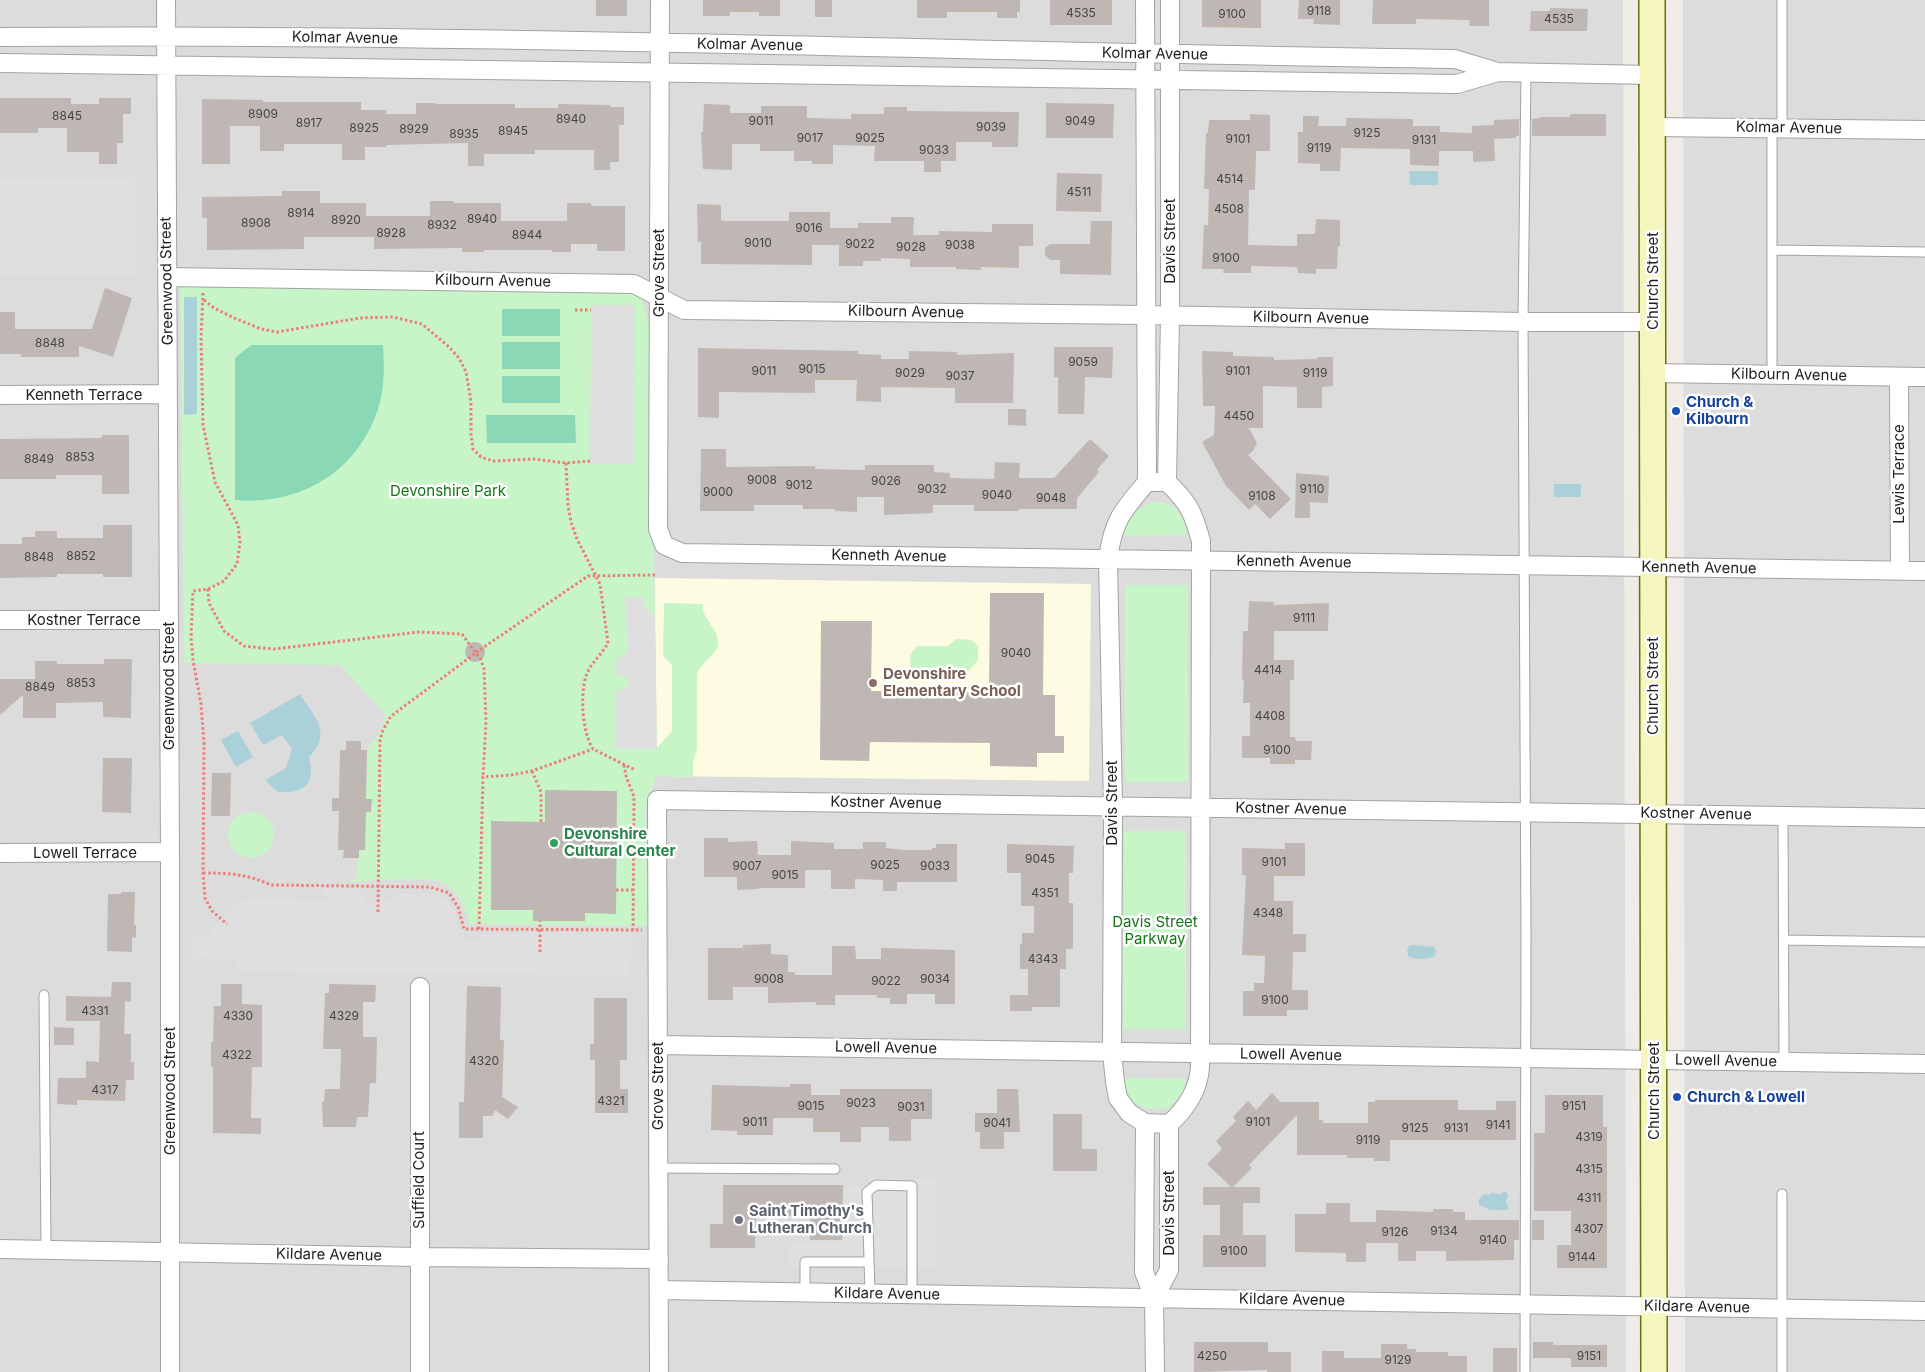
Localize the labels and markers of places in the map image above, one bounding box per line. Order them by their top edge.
place label: Church & Kilbourn [1686,393,1753,428]
marker: Church & Kilbourn [1670,405,1682,417]
place label: Devonshire Elementary School [883,665,1021,700]
marker: Devonshire Elementary School [867,677,879,689]
place label: Devonshire Cultural Center [564,825,676,860]
marker: Devonshire Cultural Center [548,837,560,849]
place label: Church & Lowell [1687,1088,1805,1106]
marker: Church & Lowell [1671,1091,1683,1103]
place label: Saint Timothy's Lutheran Church [749,1202,872,1237]
marker: Saint Timothy's Lutheran Church [733,1214,745,1226]

